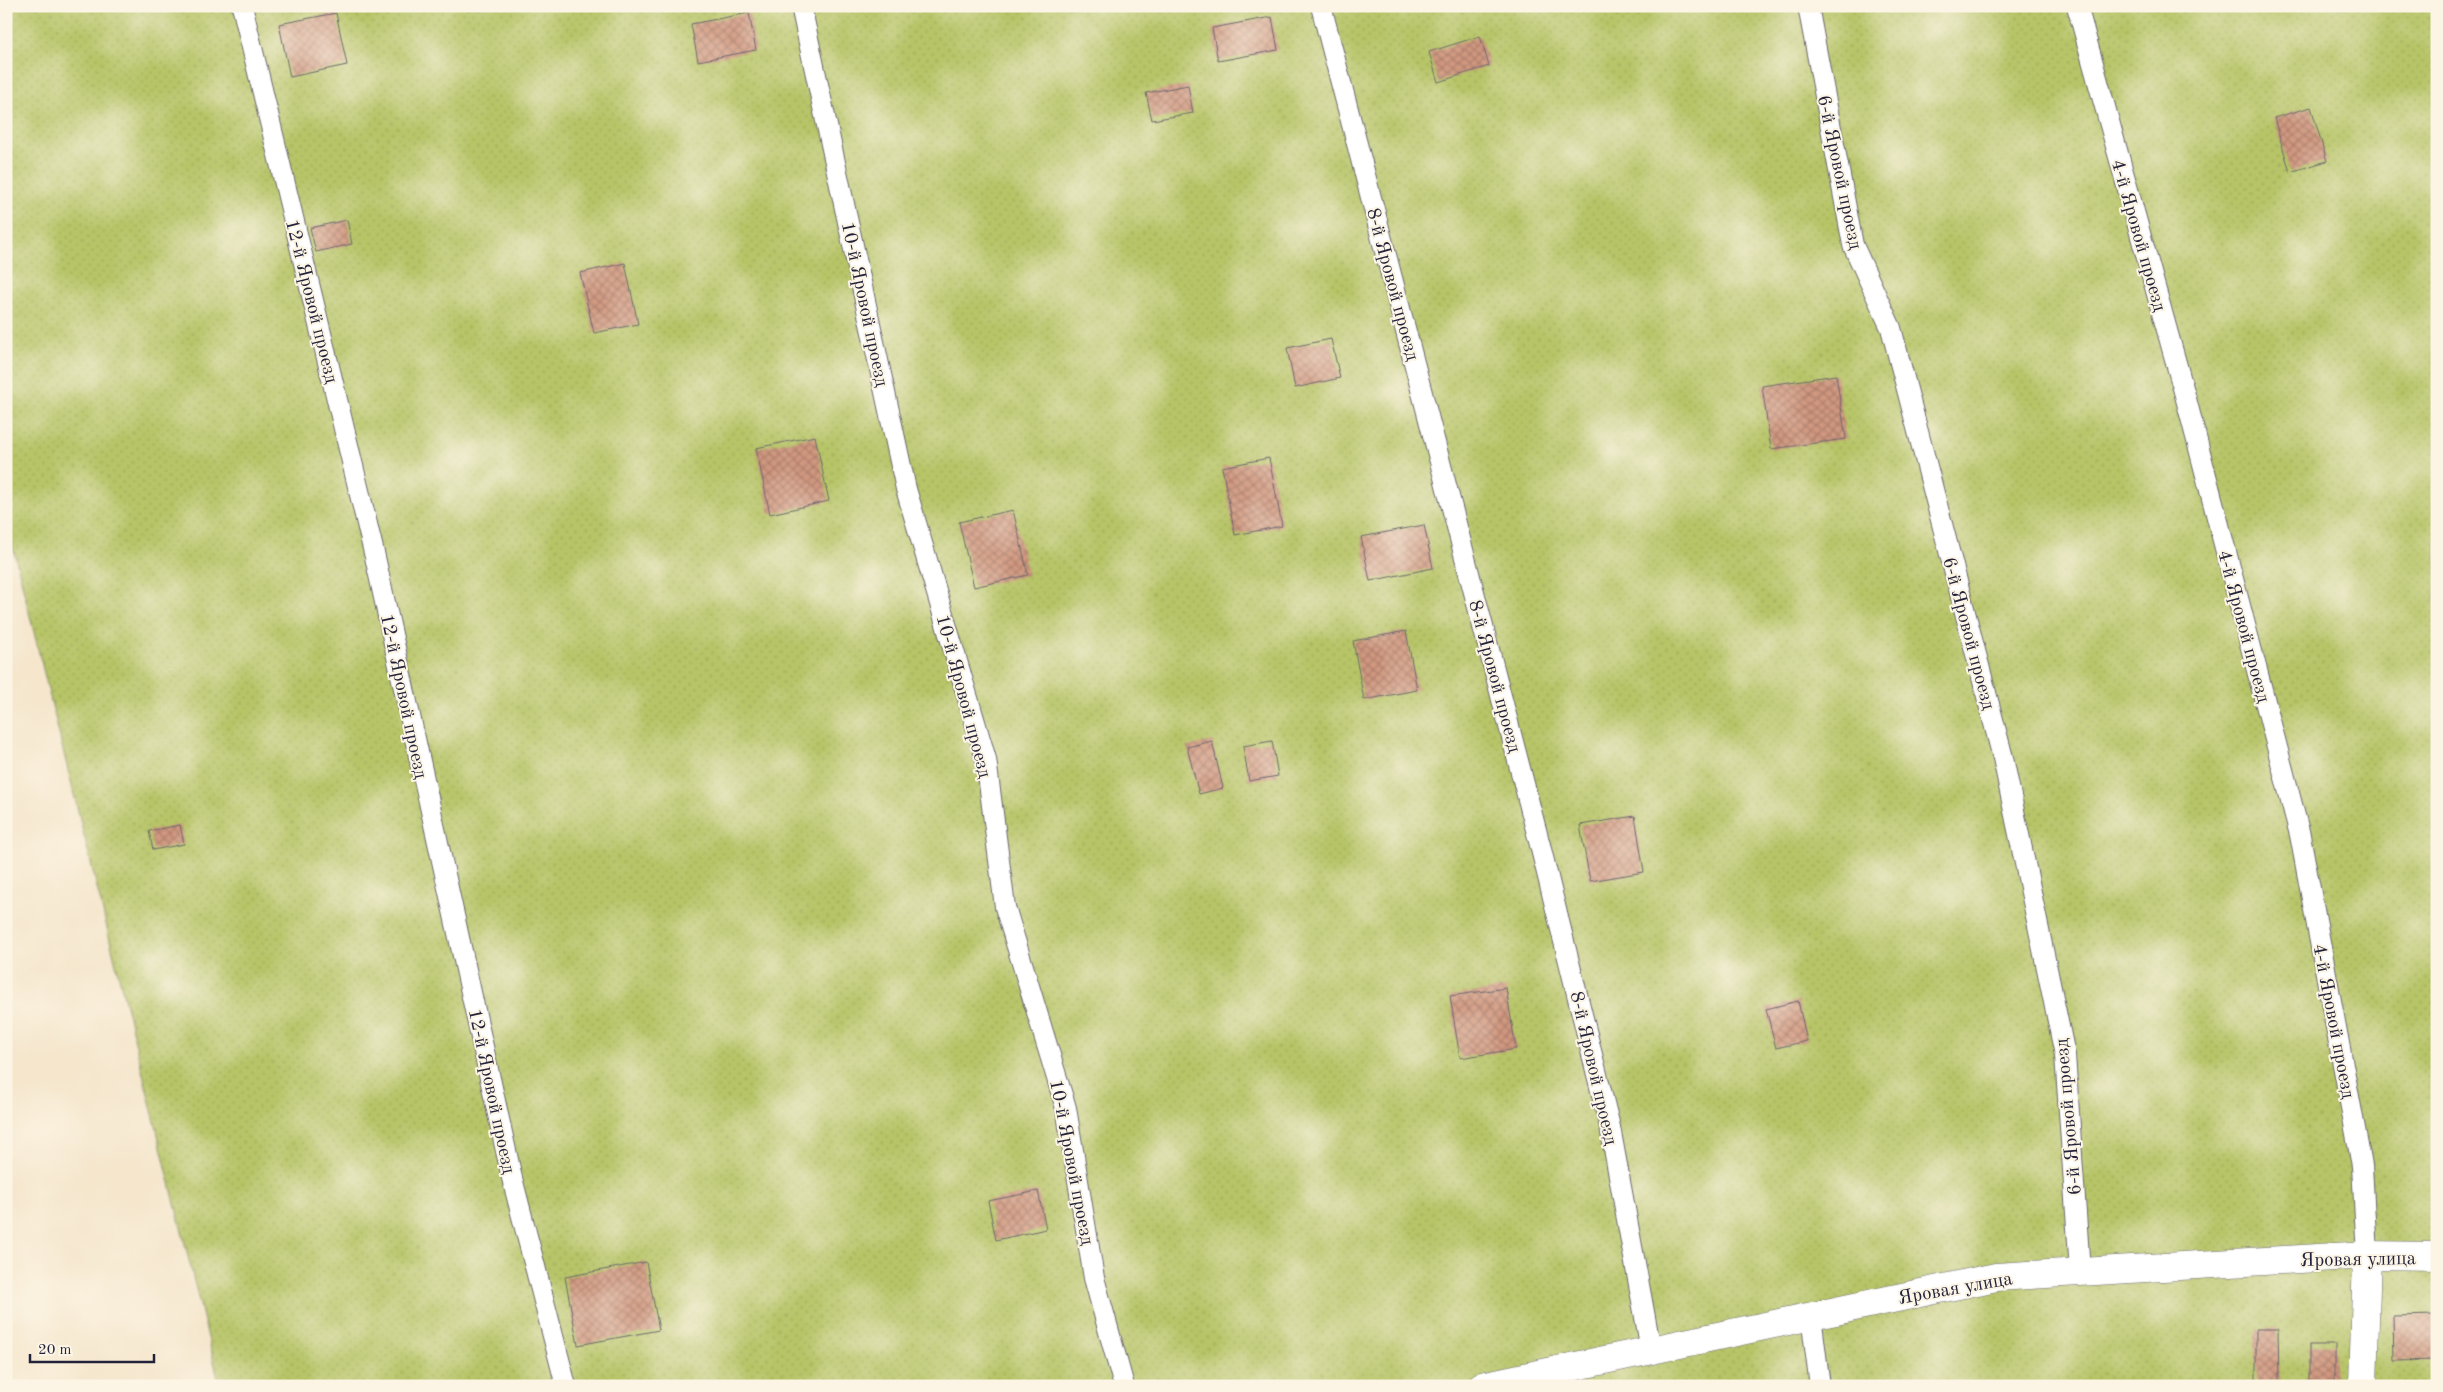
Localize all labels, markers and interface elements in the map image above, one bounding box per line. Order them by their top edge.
street label: 6-й Яровой проезд [1813,94,1864,252]
street label: 4-й Яровой проезд [2107,158,2169,315]
street label: 8-й Яровой проезд [1362,206,1421,364]
street label: 12-й Яровой проезд [281,218,340,386]
street label: 10-й Яровой проезд [837,220,890,389]
street label: 4-й Яровой проезд [2213,548,2272,706]
street label: 6-й Яровой проезд [1938,555,1997,713]
street label: 8-й Яровой проезд [1464,598,1523,756]
street label: 12-й Яровой проезд [376,612,429,781]
street label: 10-й Яровой проезд [932,613,994,781]
street label: 4-й Яровой проезд [2308,943,2357,1101]
street label: 8-й Яровой проезд [1566,990,1620,1148]
street label: 12-й Яровой проезд [464,1007,517,1176]
street label: 6-й Яровой проезд [2053,1037,2086,1196]
street label: 10-й Яровой проезд [1045,1078,1096,1248]
street label: Яровая улица [2300,1250,2417,1271]
street label: Яровая улица [1897,1270,2015,1309]
scale bar [30,1332,154,1364]
text: 20 m [38,1343,72,1358]

